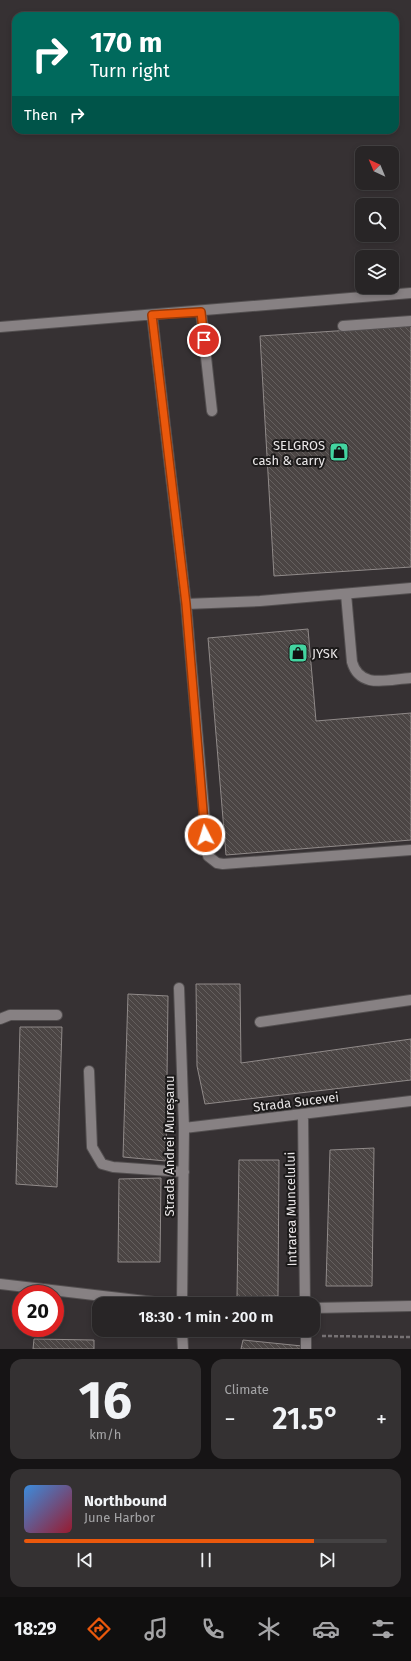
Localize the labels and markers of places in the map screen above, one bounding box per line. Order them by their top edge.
pin [187,323,221,357]
place label: SELGROS cash & carry [252,438,326,468]
shop icon: SELGROS cash & carry [328,441,350,463]
shop icon: JYSK [287,642,309,664]
place label: JYSK [312,646,338,661]

